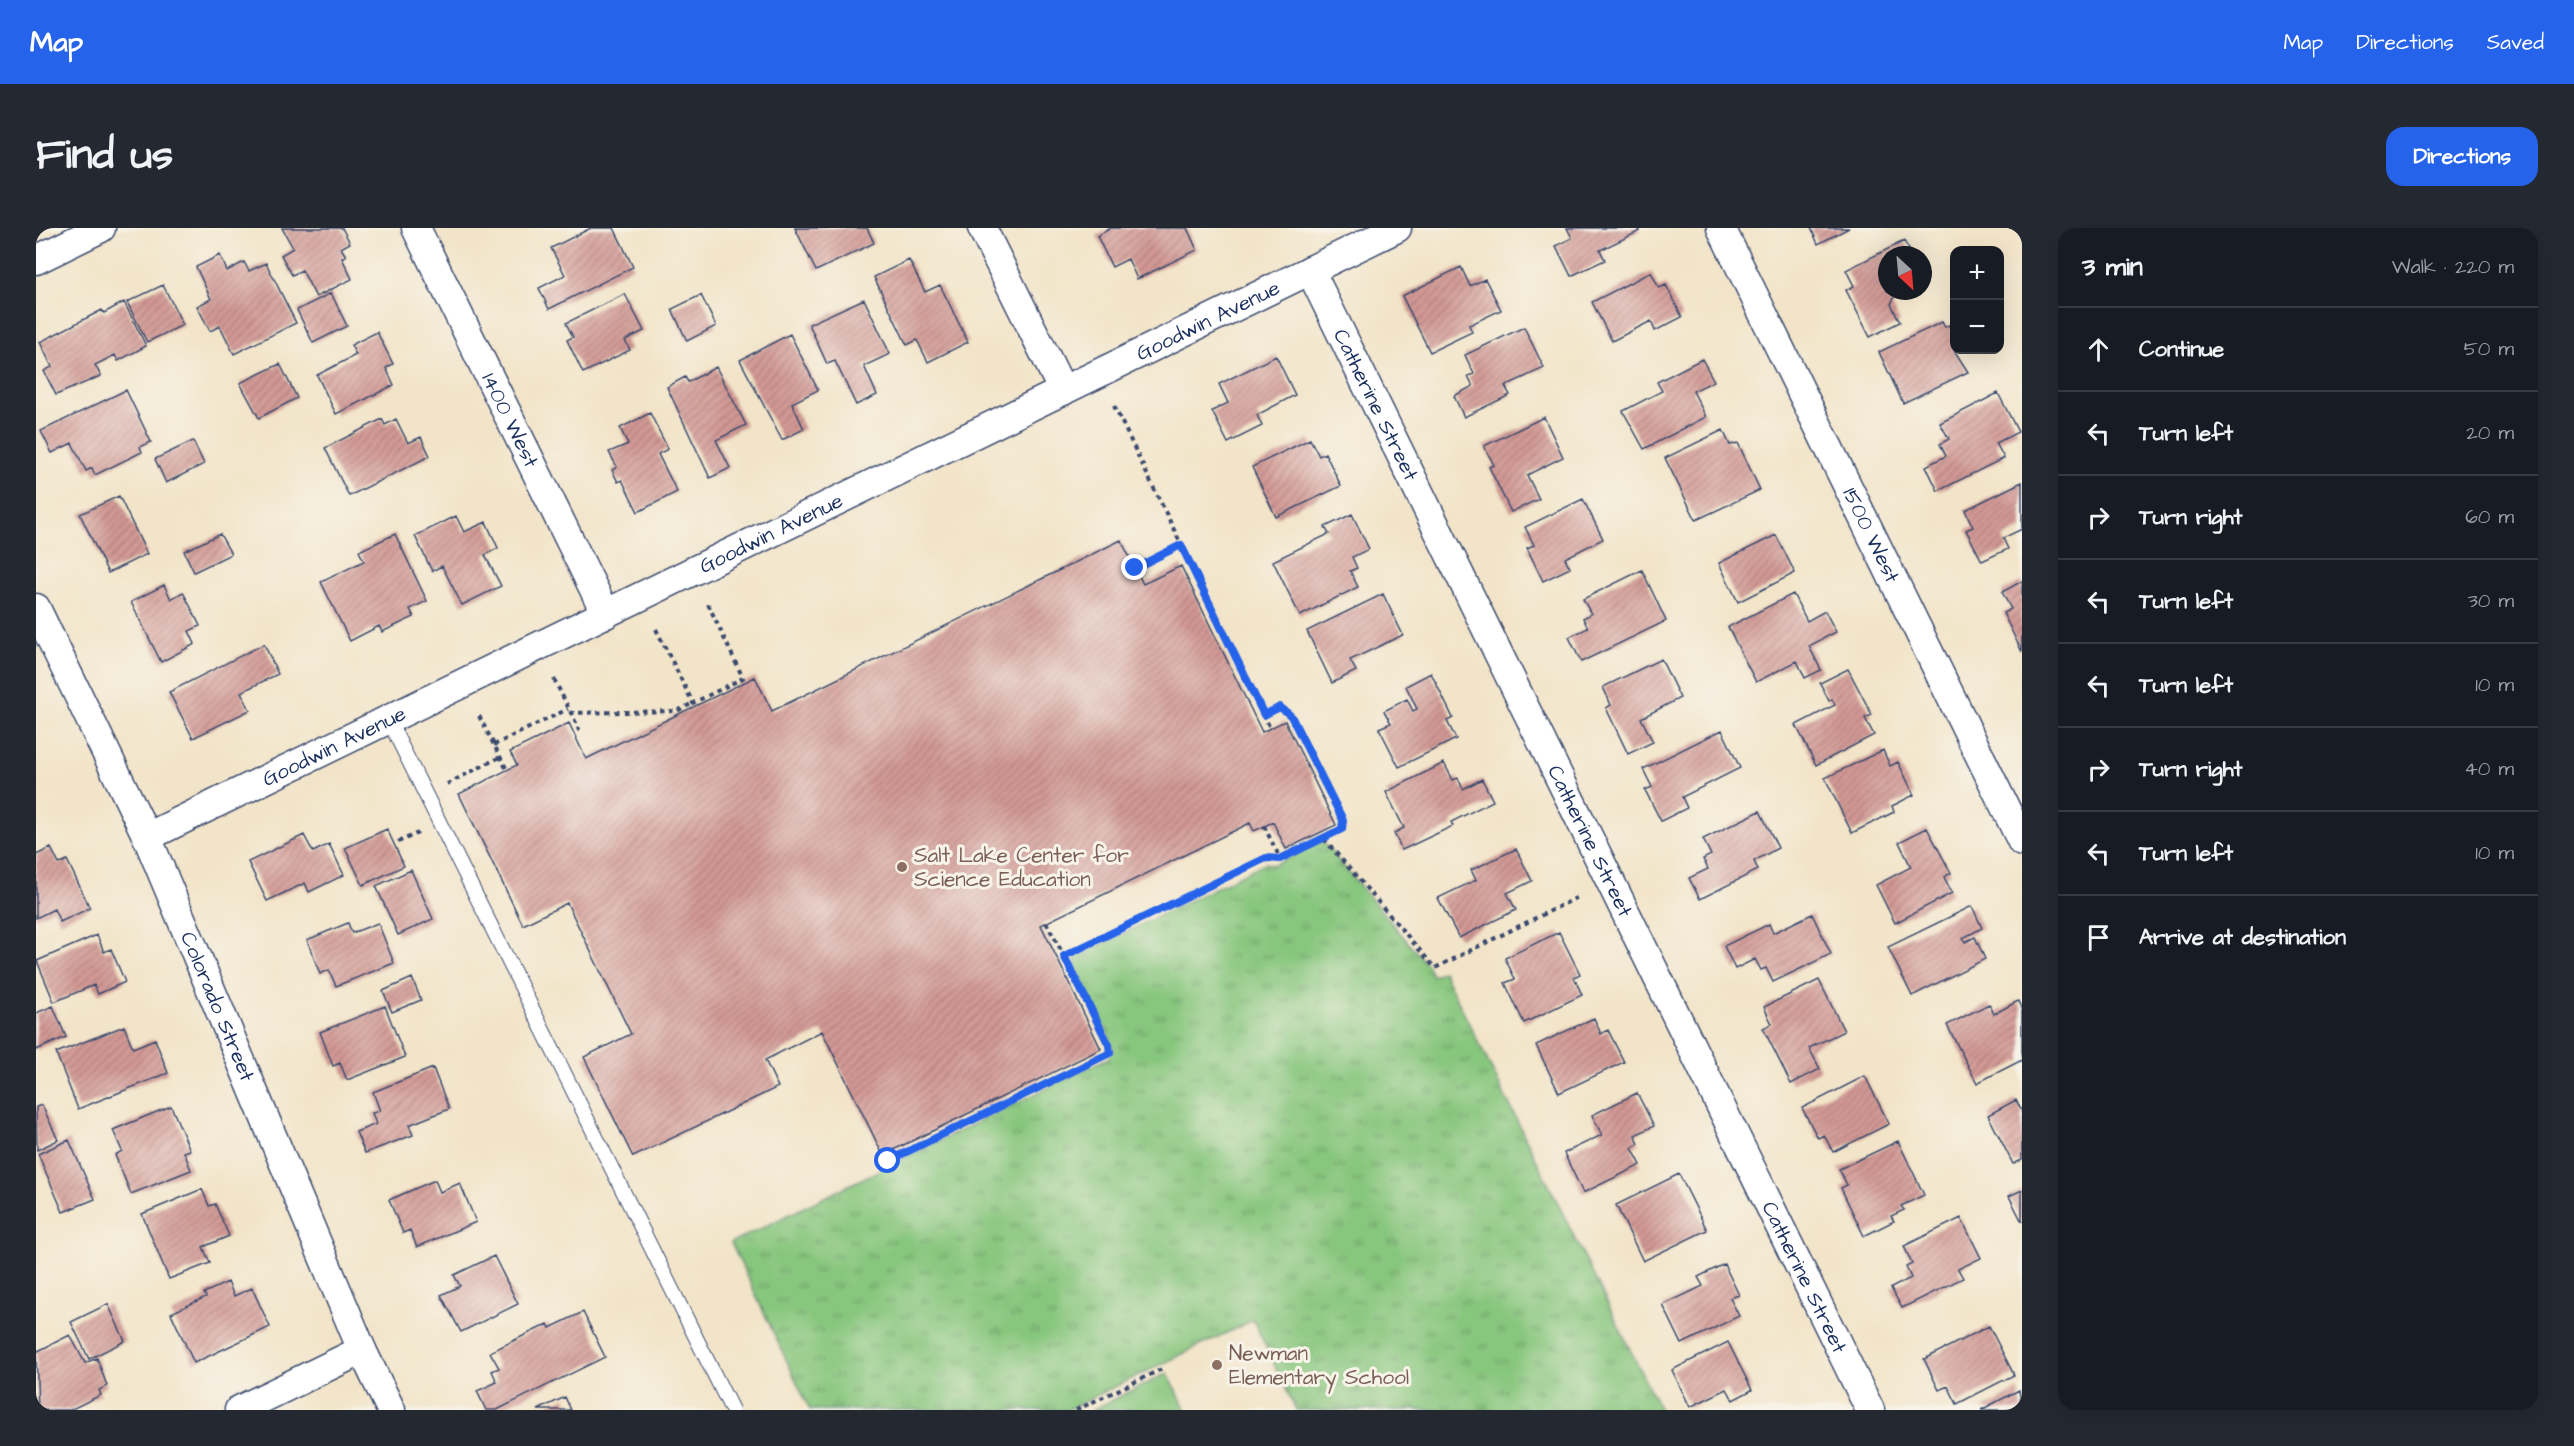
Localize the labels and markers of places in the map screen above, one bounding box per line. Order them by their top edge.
place label: Salt Lake Center for Science Education [914,841,1129,894]
marker: Salt Lake Center for Science Education [895,860,909,874]
place label: Newman Elementary School [1229,1339,1409,1394]
marker: Newman Elementary School [1210,1358,1224,1372]

